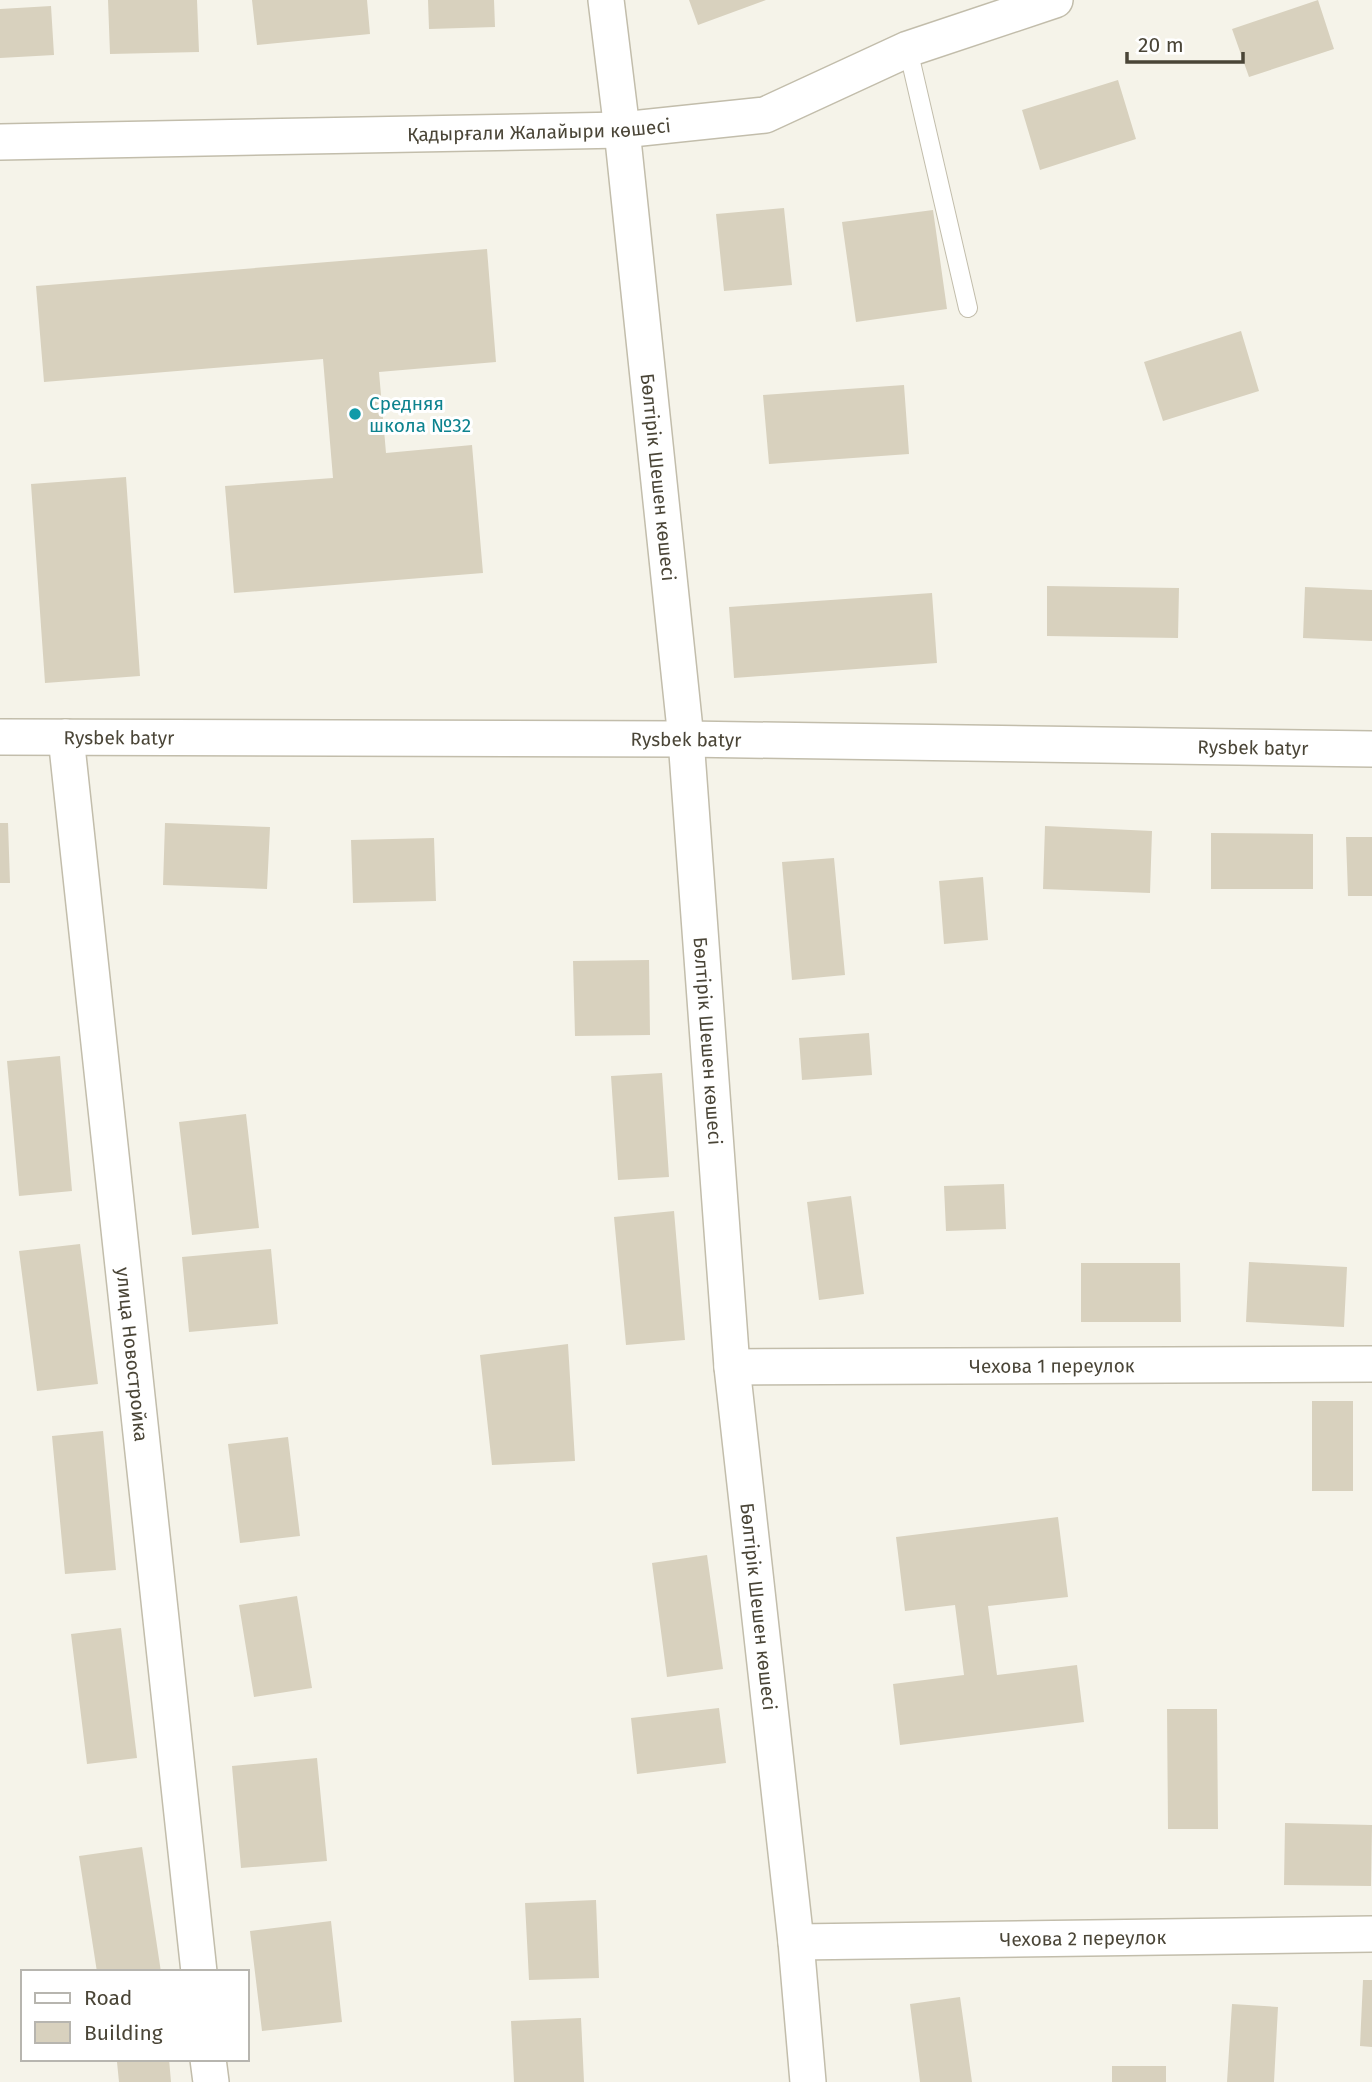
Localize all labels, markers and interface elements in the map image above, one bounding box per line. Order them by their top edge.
scale bar [1127,21,1242,65]
text: 20 m [1138,32,1184,58]
street label: Қадырғали Жалайыри көшесі [407,113,672,146]
street label: Бөлтірік Шешен көшесі [636,372,681,582]
place label: Средняя школа №32 [369,392,471,437]
marker: Средняя школа №32 [347,406,363,422]
street label: Rysbek batyr [63,726,175,749]
street label: Rysbek batyr [630,727,742,751]
street label: Rysbek batyr [1197,735,1309,760]
street label: Бөлтірік Шешен көшесі [689,936,727,1146]
street label: улица Новостройка [112,1266,153,1443]
street label: Чехова 1 переулок [969,1354,1135,1377]
street label: Бөлтірік Шешен көшесі [736,1501,782,1712]
street label: Чехова 2 переулок [1000,1925,1167,1951]
legend [21,1970,248,2061]
text: Road [84,1985,132,2011]
text: Building [84,2020,163,2046]

